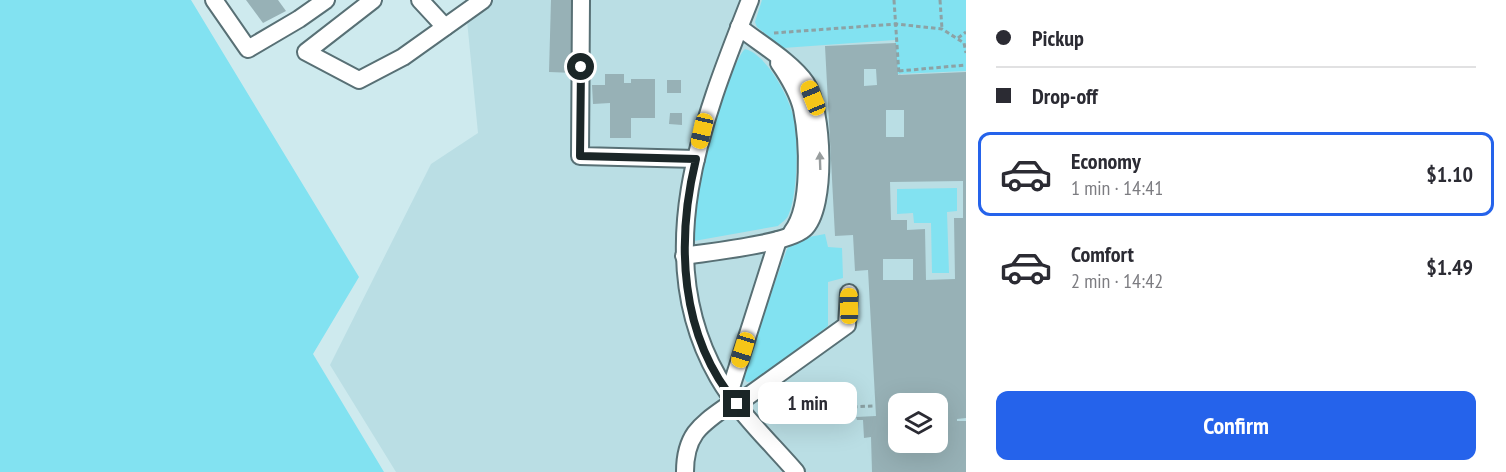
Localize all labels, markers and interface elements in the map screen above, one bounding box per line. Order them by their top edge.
text: Pickup [1032,24,1084,52]
route start [567,53,594,80]
car [798,78,828,118]
text: Drop-off [1032,82,1098,110]
car [689,111,715,151]
icon: car [999,147,1053,201]
text: Economy [1071,147,1141,175]
one-way arrow [815,152,824,171]
text: $1.10 [1426,160,1473,188]
text: 1 min · 14:41 [1071,175,1163,201]
icon: car [999,240,1053,294]
text: Comfort [1071,240,1134,268]
text: $1.49 [1426,253,1473,281]
text: 2 min · 14:42 [1071,268,1163,294]
car [840,288,858,324]
car [729,330,757,370]
callout: 1 min [758,383,857,425]
route end [723,390,750,417]
text: 1 min [787,390,828,416]
button: Confirm [996,391,1476,460]
map controls [888,393,948,453]
button: layers [888,393,948,453]

